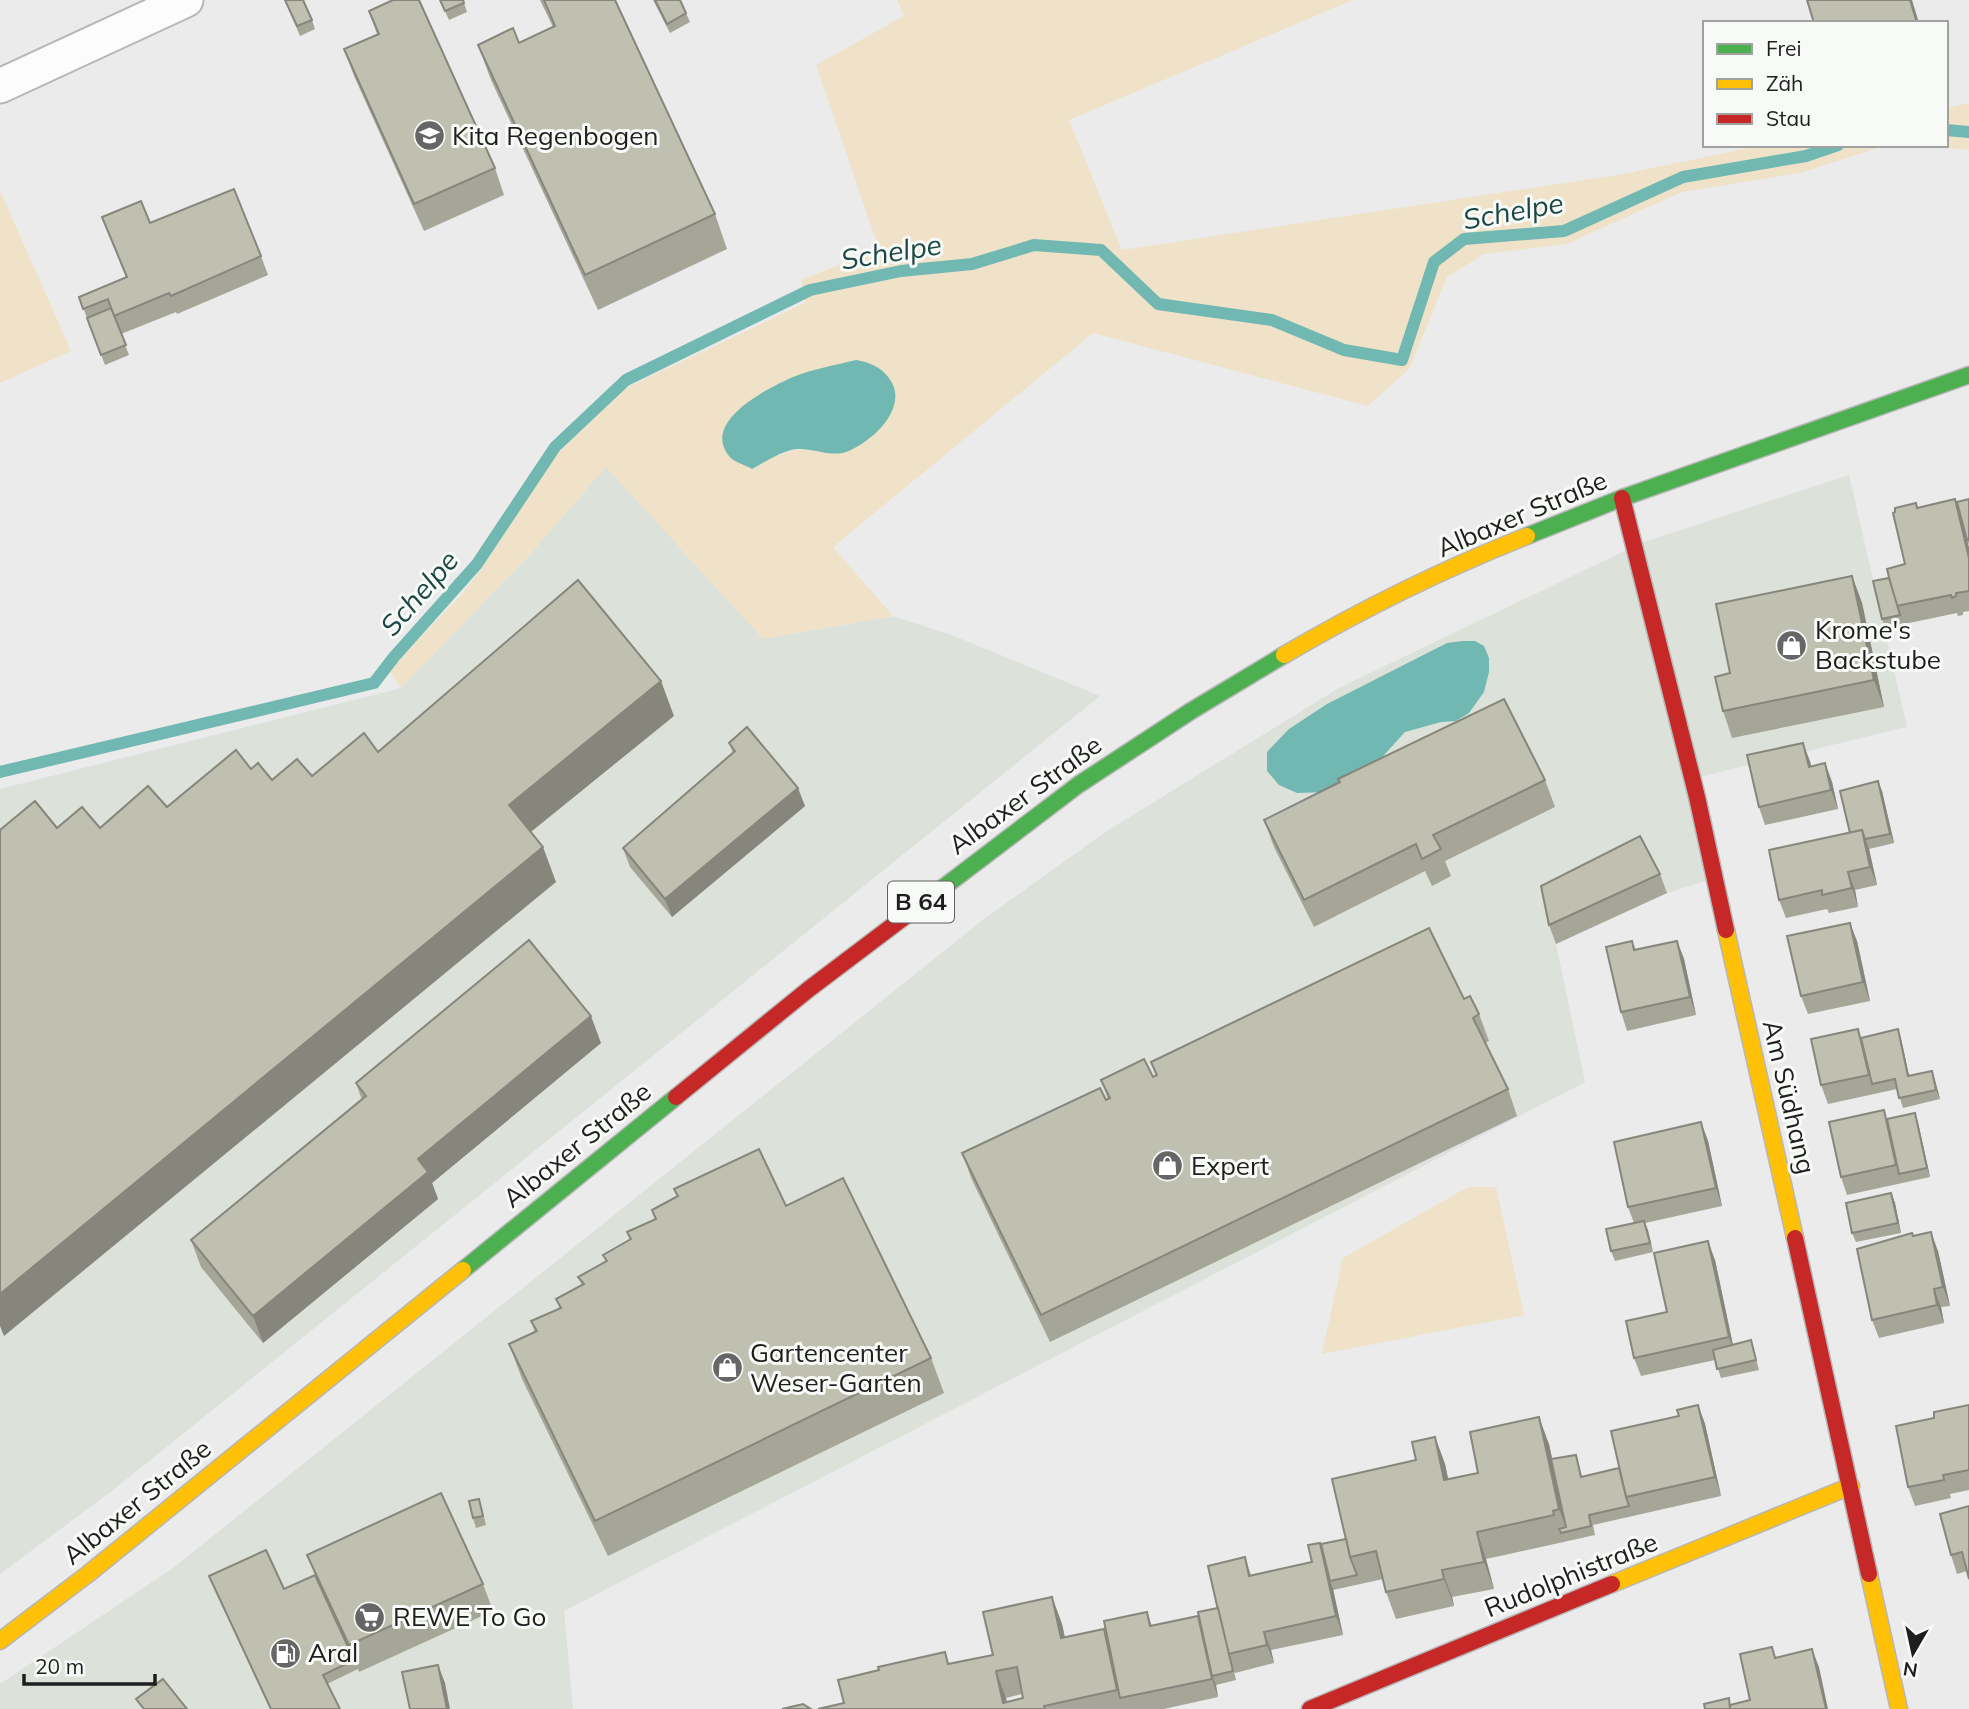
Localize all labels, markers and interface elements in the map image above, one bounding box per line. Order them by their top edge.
legend [1703,21,1948,147]
text: Frei [1766,35,1802,61]
text: Zäh [1766,70,1803,96]
text: Stau [1766,105,1811,131]
school or university icon: Kita Regenbogen [412,119,446,153]
place label: Kita Regenbogen [452,119,659,152]
water label: Schelpe [1460,184,1566,237]
water label: Schelpe [838,226,944,277]
street label: Albaxer Straße [1432,463,1612,564]
water label: Schelpe [372,543,465,643]
place label: Krome's Backstube [1815,613,1941,676]
shop icon: Krome's Backstube [1775,628,1809,662]
street label: Albaxer Straße [942,728,1108,861]
road number: B 64 [888,882,954,922]
street label: Am Südhang [1756,1017,1823,1177]
street label: Albaxer Straße [496,1075,658,1214]
shop icon: Expert [1151,1149,1185,1183]
place label: Expert [1191,1149,1269,1182]
place label: Gartencenter Weser-Garten [750,1336,922,1399]
shop icon: Gartencenter Weser-Garten [710,1351,744,1385]
street label: Albaxer Straße [56,1432,218,1571]
street label: Rudolphistraße [1479,1525,1662,1624]
supermarket icon: REWE To Go [353,1600,387,1634]
place label: REWE To Go [393,1600,546,1633]
north arrow [1878,1618,1948,1688]
fuel station icon: Aral [268,1636,302,1670]
place label: Aral [308,1636,358,1669]
scale bar [24,1642,156,1686]
text: 20 m [35,1653,84,1679]
text: N [1901,1657,1919,1683]

